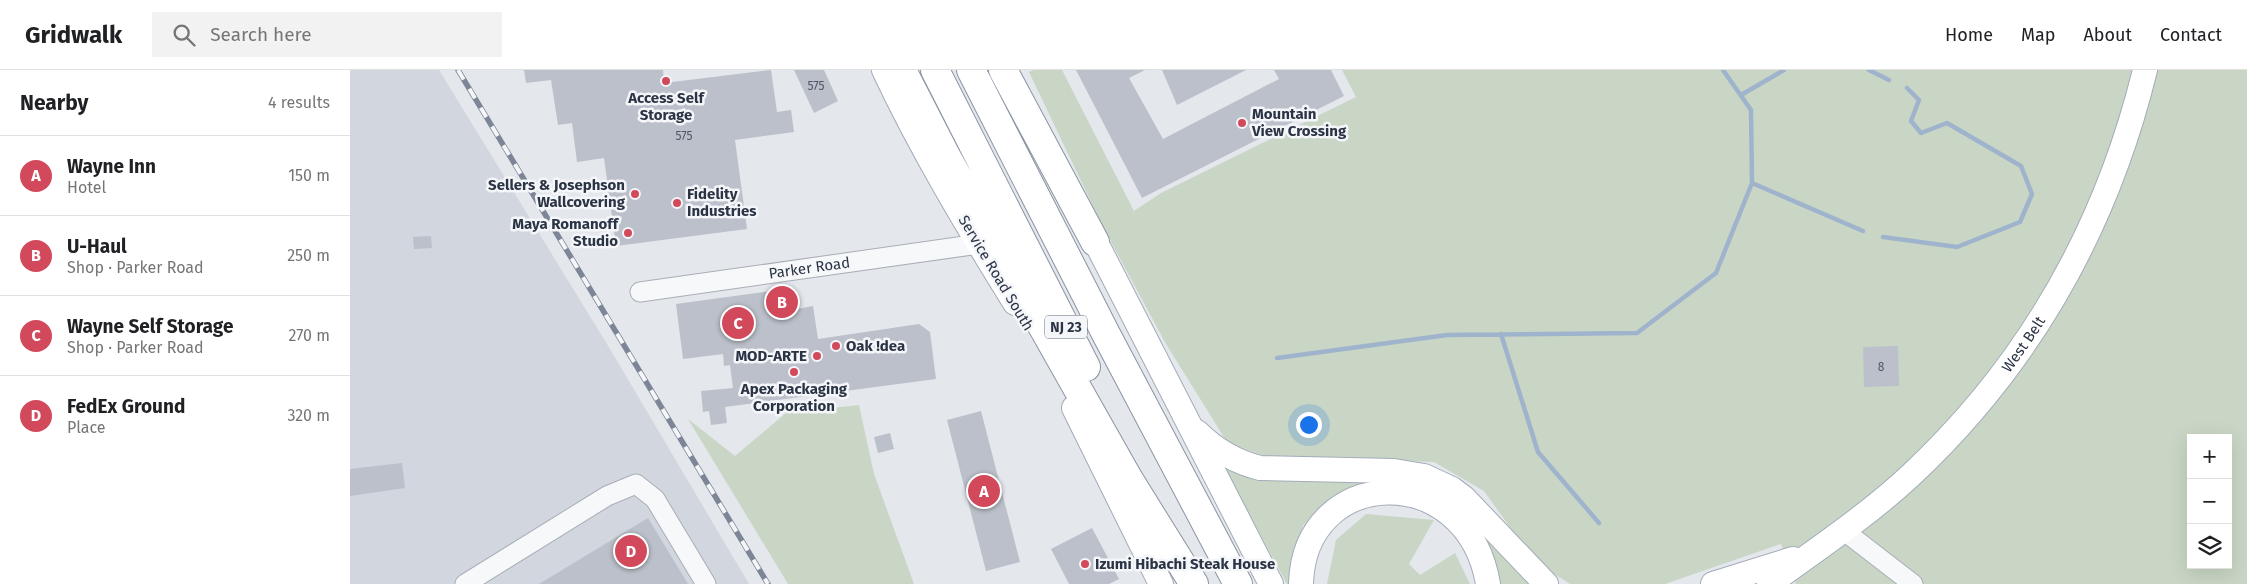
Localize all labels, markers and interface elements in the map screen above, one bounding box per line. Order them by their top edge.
search box [152,12,502,57]
text: Gridwalk [25,21,122,49]
icon: search [170,21,198,49]
text: Search here [210,23,312,46]
text: Home [1945,24,1993,46]
text: Map [2021,24,2055,46]
text: About [2083,24,2132,46]
text: Contact [2160,24,2222,46]
marker: Access Self Storage [660,75,672,87]
house number: 575 [808,79,824,93]
place label: Access Self Storage [627,89,705,124]
text: Nearby [20,90,88,116]
text: 4 results [268,93,330,112]
place label: Mountain View Crossing [1251,105,1347,140]
marker: Mountain View Crossing [1236,117,1248,129]
house number: 575 [676,129,692,143]
text: Wayne Inn [67,155,156,178]
text: A [31,166,41,185]
text: 150 m [288,166,330,185]
place label: Sellers & Josephson Wallcovering [488,176,626,211]
text: Hotel [67,178,106,197]
place label: Fidelity Industries [687,185,756,220]
marker: Sellers & Josephson Wallcovering [629,188,641,200]
marker: Fidelity Industries [671,197,683,209]
street label: Service Road South [954,212,1038,334]
place label: Maya Romanoff Studio [512,215,620,250]
marker: Maya Romanoff Studio [622,227,634,239]
text: U-Haul [67,235,127,258]
text: B [31,246,41,265]
text: 250 m [287,246,330,265]
street label: Parker Road [767,253,851,283]
text: Shop · Parker Road [67,258,204,277]
pin: B [766,283,798,321]
pin: C [722,304,754,342]
street label: West Belt [1998,312,2049,376]
text: Wayne Self Storage [67,315,233,338]
road number: NJ 23 [1045,316,1087,338]
text: C [31,326,41,345]
text: 270 m [288,326,330,345]
place label: Oak !dea [846,337,905,355]
text: Shop · Parker Road [67,338,204,357]
marker: Oak !dea [830,340,842,352]
place label: MOD-ARTE [735,347,807,365]
marker: MOD-ARTE [811,350,823,362]
house number: 8 [1878,360,1885,374]
marker: Apex Packaging Corporation [788,366,800,378]
place label: Apex Packaging Corporation [740,380,848,415]
text: FedEx Ground [67,395,185,418]
text: D [31,406,41,425]
text: 320 m [287,406,330,425]
your location [1296,412,1322,438]
text: Place [67,418,106,437]
map controls [2187,434,2232,569]
button: + [2187,434,2232,479]
pin: A [968,472,1000,510]
button: − [2187,479,2232,524]
button: layers [2187,524,2232,569]
pin: D [615,532,647,570]
place label: Izumi Hibachi Steak House [1095,555,1275,573]
marker: Izumi Hibachi Steak House [1079,558,1091,570]

